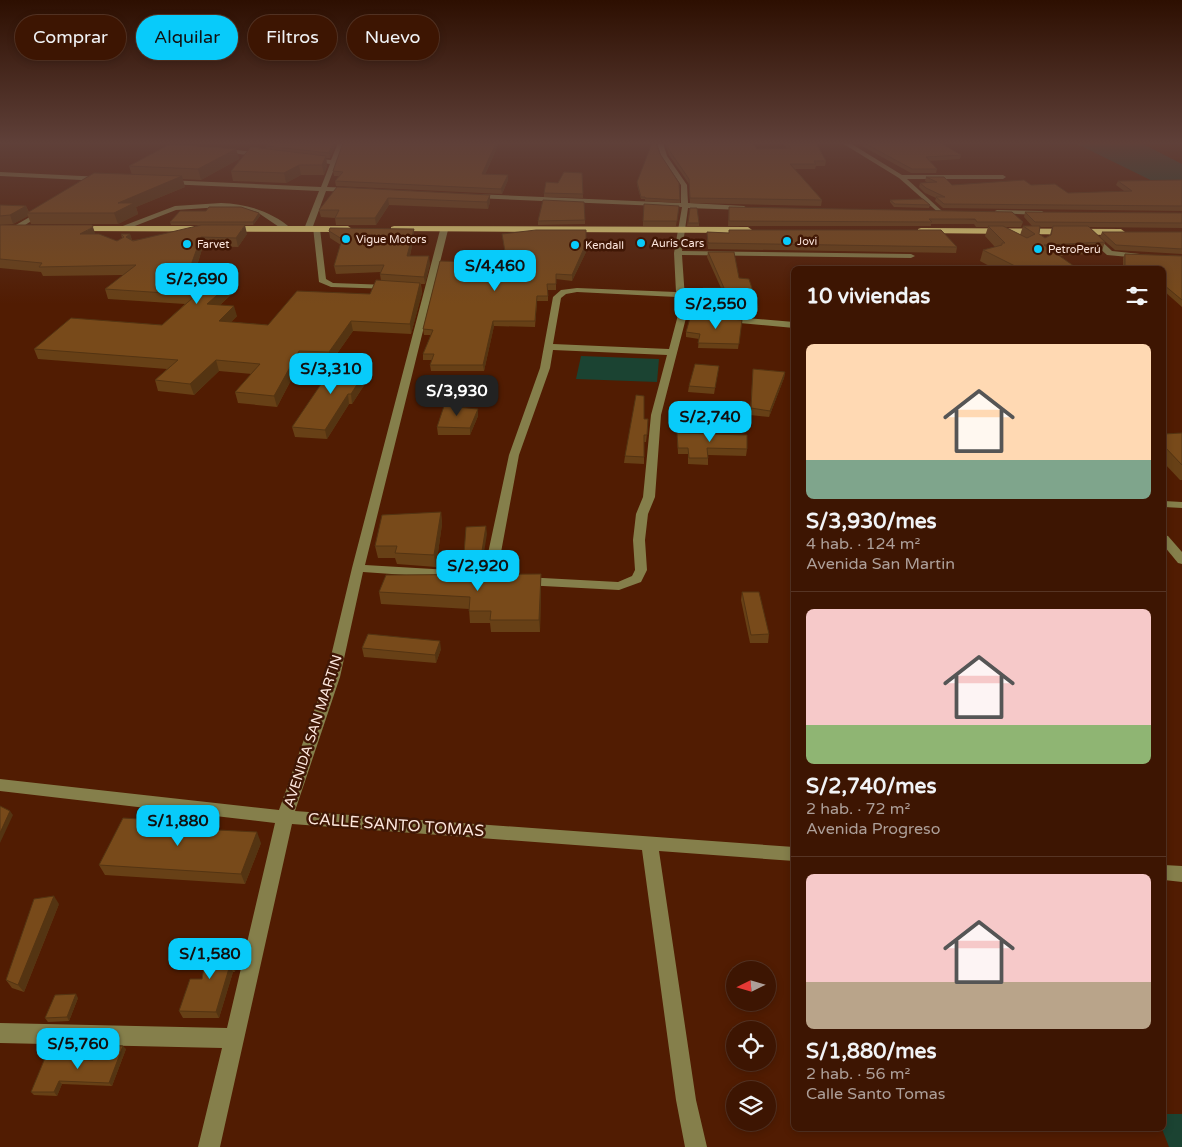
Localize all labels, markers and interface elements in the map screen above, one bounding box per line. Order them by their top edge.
chip: Comprar [15,15,126,60]
chip: Alquilar [136,15,238,60]
chip: Filtros [248,15,337,60]
chip: Nuevo [347,15,439,60]
marker: Vigue Motors [340,233,352,245]
place label: Vigue Motors [356,233,426,246]
marker: Jovi [781,235,793,247]
place label: Jovi [797,235,817,248]
marker: Auris Cars [635,237,647,249]
place label: Auris Cars [651,237,704,250]
marker: Farvet [181,238,193,250]
place label: Farvet [197,238,229,251]
marker: Kendall [569,239,581,251]
place label: Kendall [585,239,624,252]
marker: PetroPerú [1032,243,1044,255]
place label: PetroPerú [1048,243,1101,256]
pin: S/4,460 [449,250,541,292]
text: S/4,460 [465,256,525,276]
pin: S/2,690 [151,262,243,305]
text: S/2,690 [166,269,228,289]
icon: filters [1123,282,1151,310]
text: 10 viviendas [806,284,930,309]
pin: S/2,550 [670,288,762,330]
text: S/2,550 [685,294,747,314]
pin: S/3,310 [285,352,377,395]
text: S/3,310 [300,359,362,379]
pin: S/3,930 [411,374,503,417]
icon: home [934,376,1024,466]
text: S/3,930 [426,381,488,401]
pin: S/2,740 [664,400,756,443]
text: S/2,740 [679,407,741,427]
text: S/3,930/mes [806,509,937,534]
text: 4 hab. · 124 m² [806,534,920,554]
pin: S/2,920 [432,550,524,592]
text: Avenida San Martin [806,554,955,574]
text: S/2,920 [447,556,509,576]
icon: home [934,642,1024,732]
street label: AVENIDA SAN MARTIN [280,652,346,810]
text: S/2,740/mes [806,774,936,799]
text: 2 hab. · 72 m² [806,799,910,819]
pin: S/1,880 [132,804,224,847]
street label: CALLE SANTO TOMAS [307,809,485,841]
text: S/1,880 [147,811,209,831]
text: Avenida Progreso [806,819,940,839]
icon: home [934,907,1024,997]
pin: S/1,580 [164,938,256,980]
text: S/1,580 [179,944,241,964]
north arrow [726,961,776,1011]
map controls [726,961,776,1131]
button: locate [726,1021,776,1071]
pin: S/5,760 [32,1028,124,1070]
text: S/5,760 [48,1034,108,1054]
text: S/1,880/mes [806,1039,937,1064]
text: 2 hab. · 56 m² [806,1064,910,1084]
button: layers [726,1081,776,1131]
text: Calle Santo Tomas [806,1084,945,1104]

